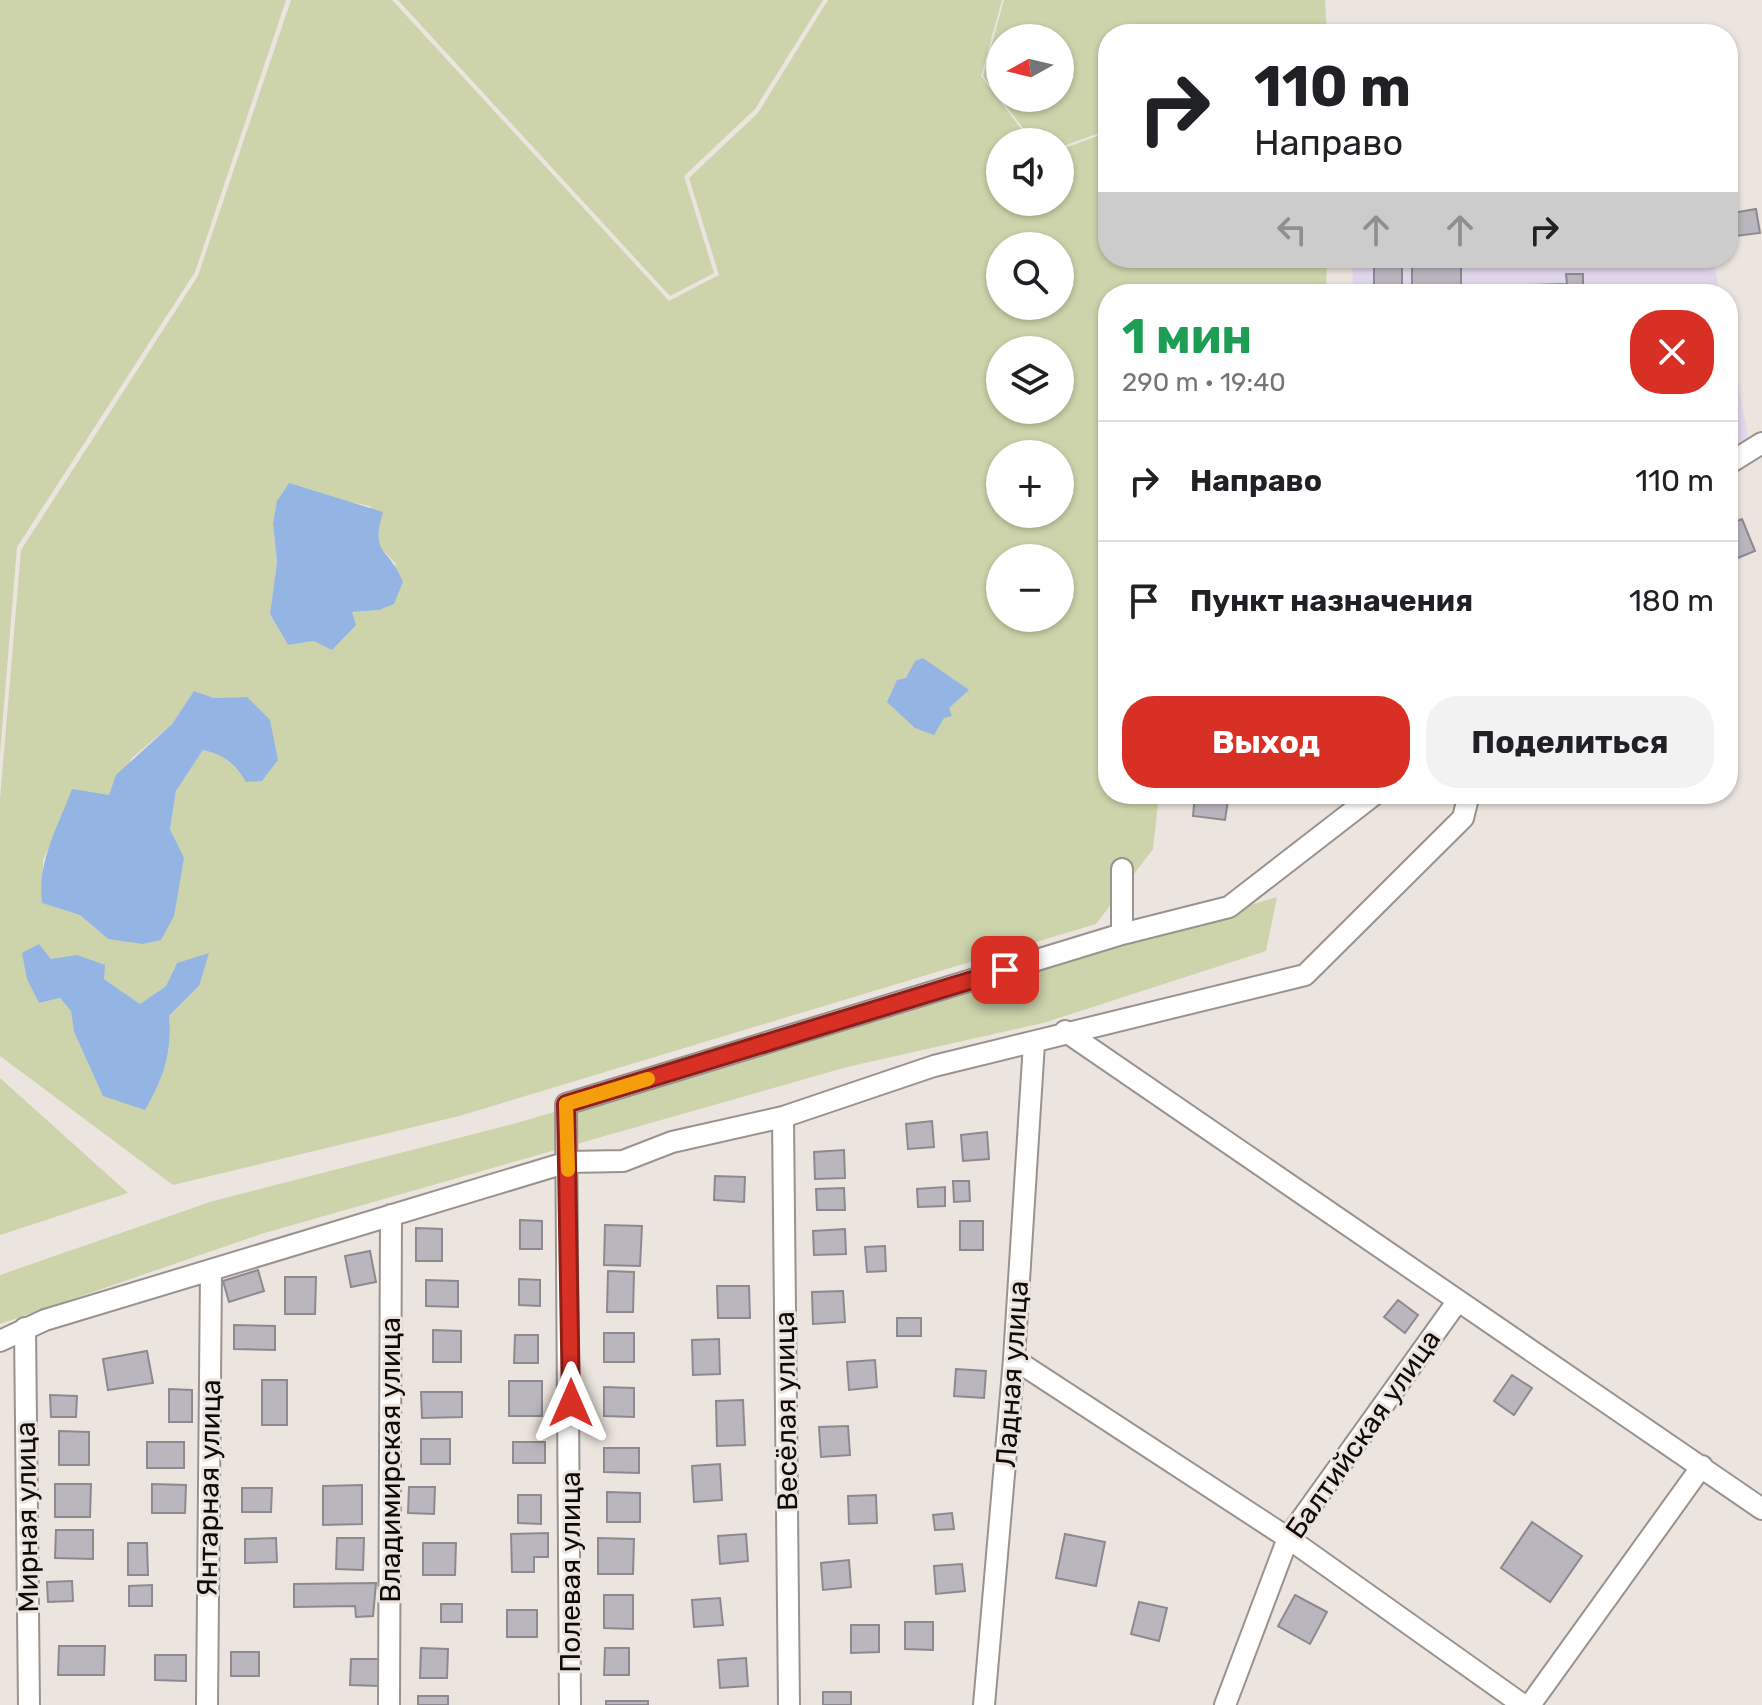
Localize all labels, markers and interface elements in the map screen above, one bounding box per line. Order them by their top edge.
north arrow [986,24,1074,112]
map controls [986,24,1074,632]
text: 110 m [1254,54,1411,120]
icon: right [1122,56,1226,160]
text: Направо [1254,121,1403,164]
button: sound [986,128,1074,216]
icon: left [1270,208,1314,252]
icon: ahead [1354,208,1398,252]
icon: ahead [1438,208,1482,252]
icon: right [1522,208,1566,252]
button: search [986,232,1074,320]
text: 1 мин [1122,308,1252,365]
button: close [1630,310,1714,394]
button: layers [986,336,1074,424]
text: 290 m · 19:40 [1122,367,1286,398]
button: + [986,440,1074,528]
icon: right [1122,459,1166,503]
text: Направо [1190,463,1322,499]
text: 110 m [1635,463,1714,499]
button: − [986,544,1074,632]
icon: arrive [1122,579,1166,623]
text: Пункт назначения [1190,583,1473,619]
text: 180 m [1629,583,1714,619]
button: Выход [1122,696,1410,788]
button: Поделиться [1426,696,1714,788]
pin [971,936,1039,1004]
icon: arrive [983,948,1027,992]
street label: Ладная улица [989,1279,1035,1469]
street label: Весёлая улица [768,1311,804,1511]
street label: Владимирская улица [374,1317,407,1603]
street label: Балтийская улица [1279,1324,1447,1544]
position arrow [529,1361,613,1445]
street label: Янтарная улица [191,1379,227,1597]
street label: Мирная улица [9,1421,45,1613]
street label: Полевая улица [554,1471,587,1673]

